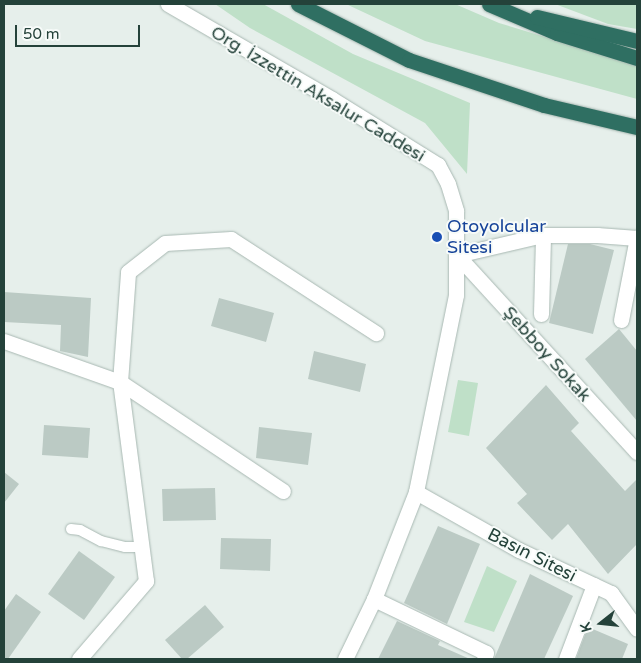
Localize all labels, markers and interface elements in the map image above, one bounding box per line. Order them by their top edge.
scale bar [18,15,142,47]
street label: Org. İzzettin Aksalur Caddesi [207,21,429,167]
text: 50 m [23,25,60,43]
place label: Otoyolcular Sitesi [447,216,546,258]
marker: Otoyolcular Sitesi [431,231,443,243]
street label: Şebboy Sokak [499,302,595,406]
street label: Basın Sitesi [484,523,580,587]
north arrow [576,598,626,648]
text: K [577,620,596,634]

